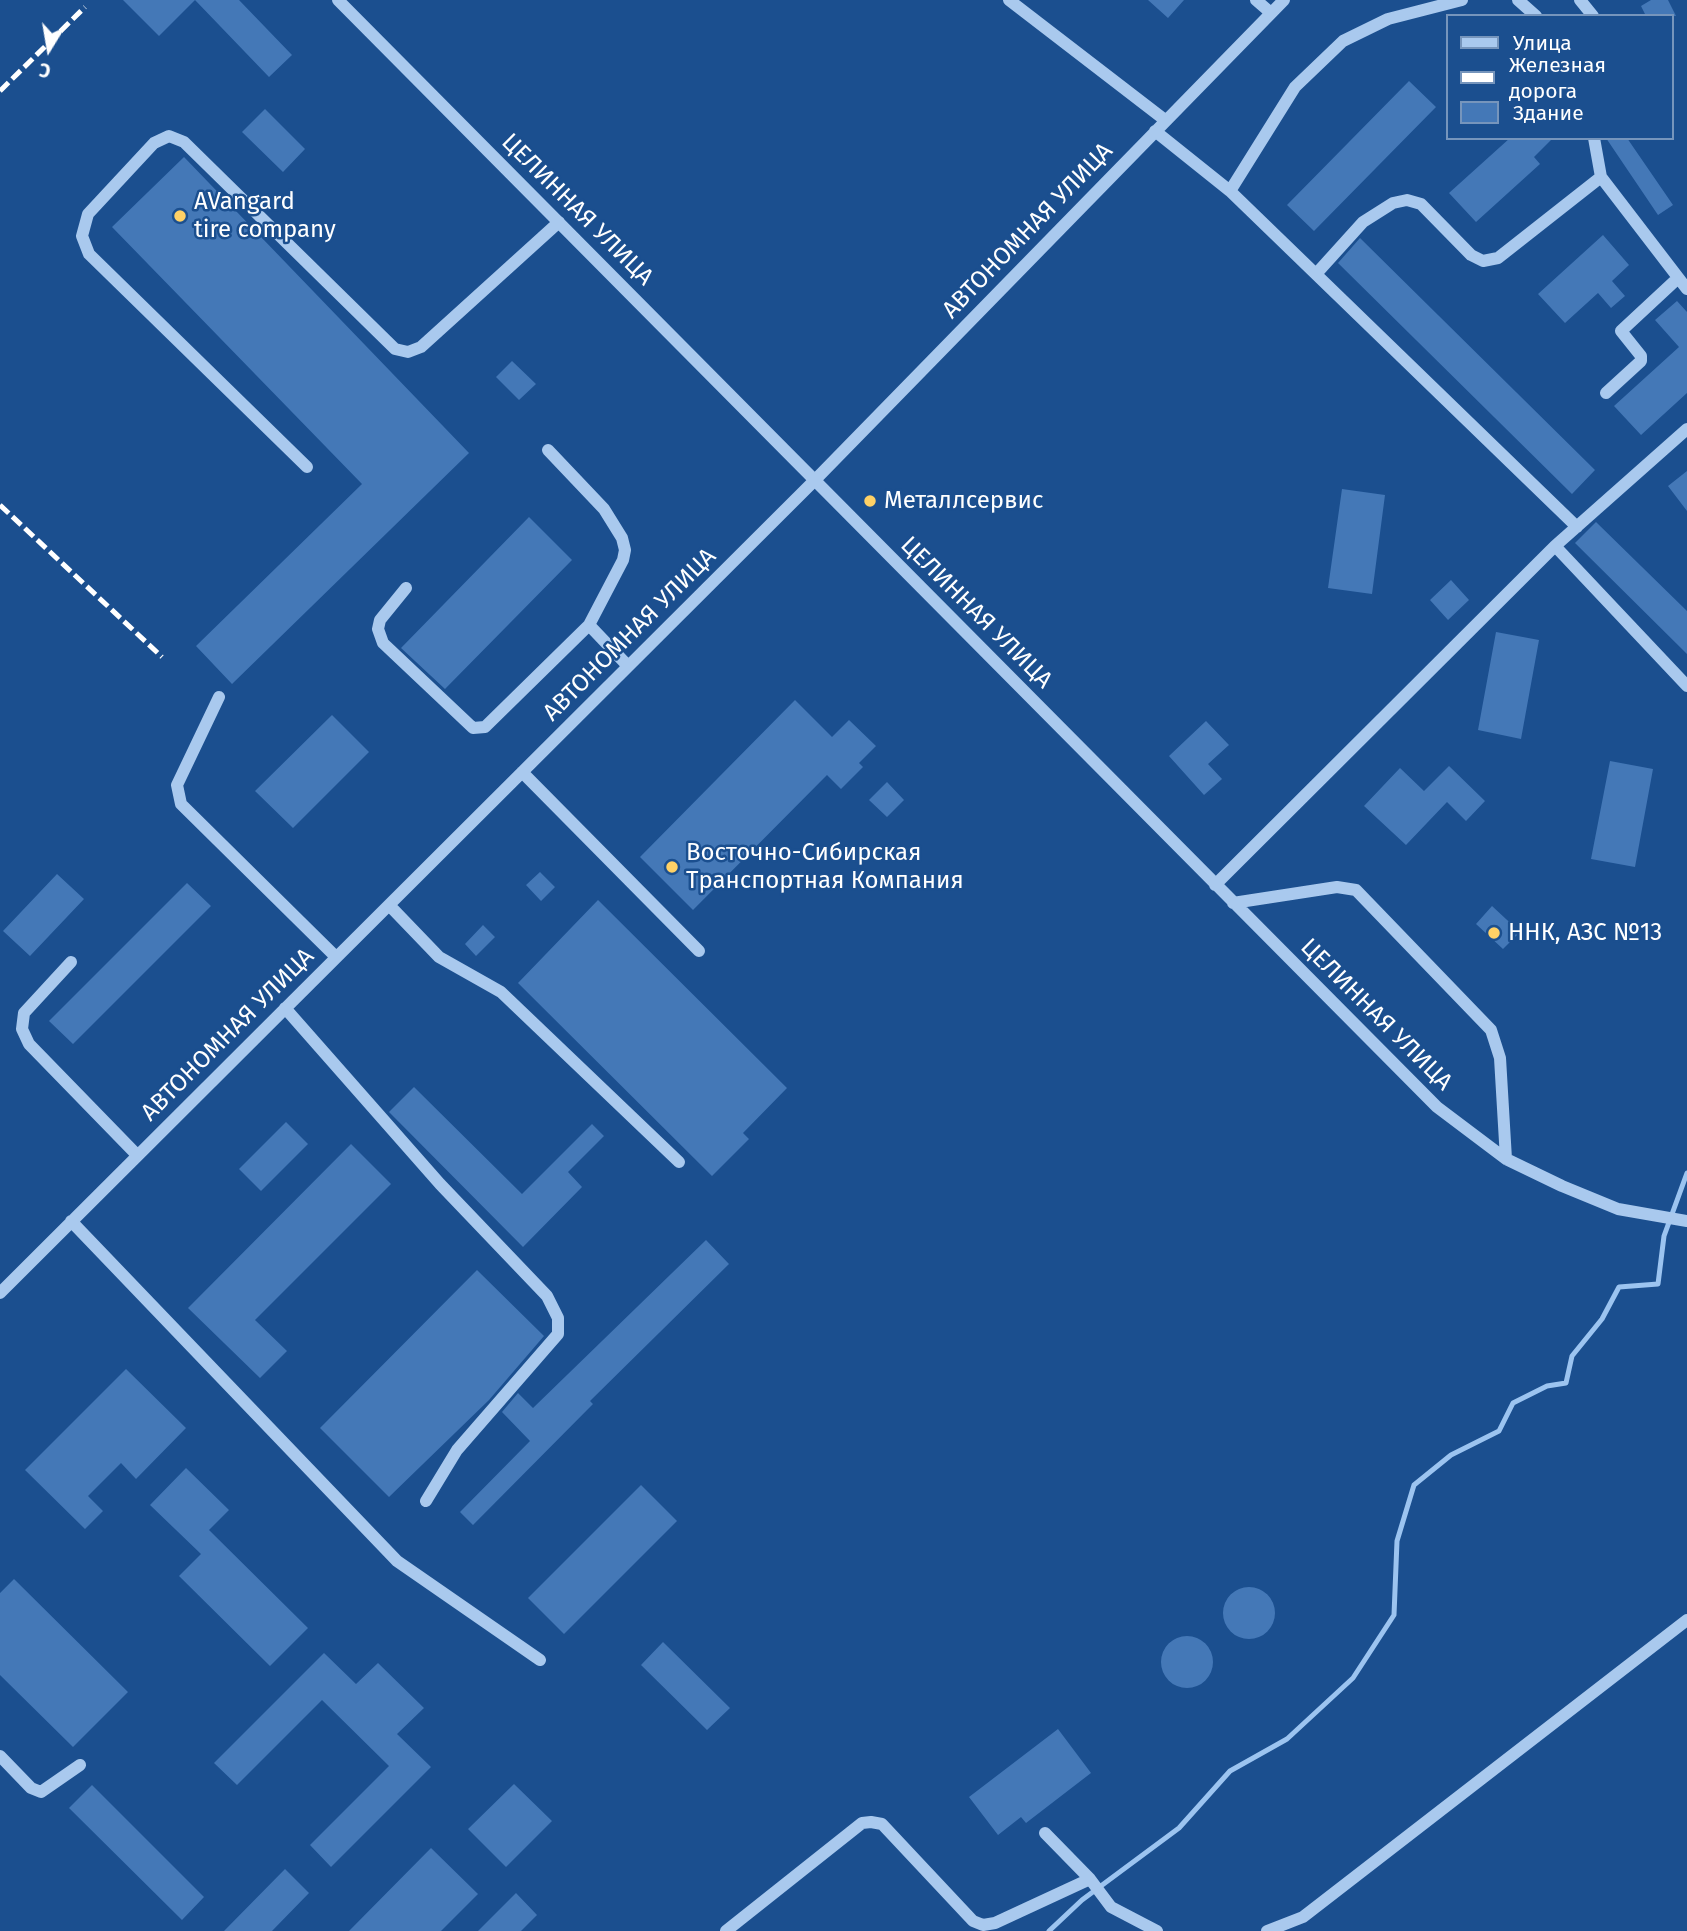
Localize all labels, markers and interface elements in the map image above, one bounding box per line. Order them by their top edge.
north arrow [14,14,84,84]
legend [1446,14,1673,140]
text: Улица [1513,30,1572,56]
text: Железная дорога [1509,52,1606,104]
text: С [37,58,52,82]
text: Здание [1513,100,1584,126]
street label: ЦЕЛИННАЯ УЛИЦА [495,128,659,292]
street label: АВТОНОМНАЯ УЛИЦА [937,137,1119,325]
place label: AVangard tire company [194,188,336,244]
marker: AVangard tire company [172,208,188,224]
place label: Металлсервис [884,487,1043,515]
marker: Металлсервис [862,493,878,509]
street label: ЦЕЛИННАЯ УЛИЦА [894,531,1058,695]
street label: АВТОНОМНАЯ УЛИЦА [538,543,722,727]
place label: Восточно-Сибирская Транспортная Компания [686,839,964,895]
marker: Восточно-Сибирская Транспортная Компания [664,859,680,875]
place label: ННК, АЗС №13 [1508,919,1662,947]
marker: ННК, АЗС №13 [1486,925,1502,941]
street label: ЦЕЛИННАЯ УЛИЦА [1294,933,1458,1097]
street label: АВТОНОМНАЯ УЛИЦА [136,943,320,1127]

